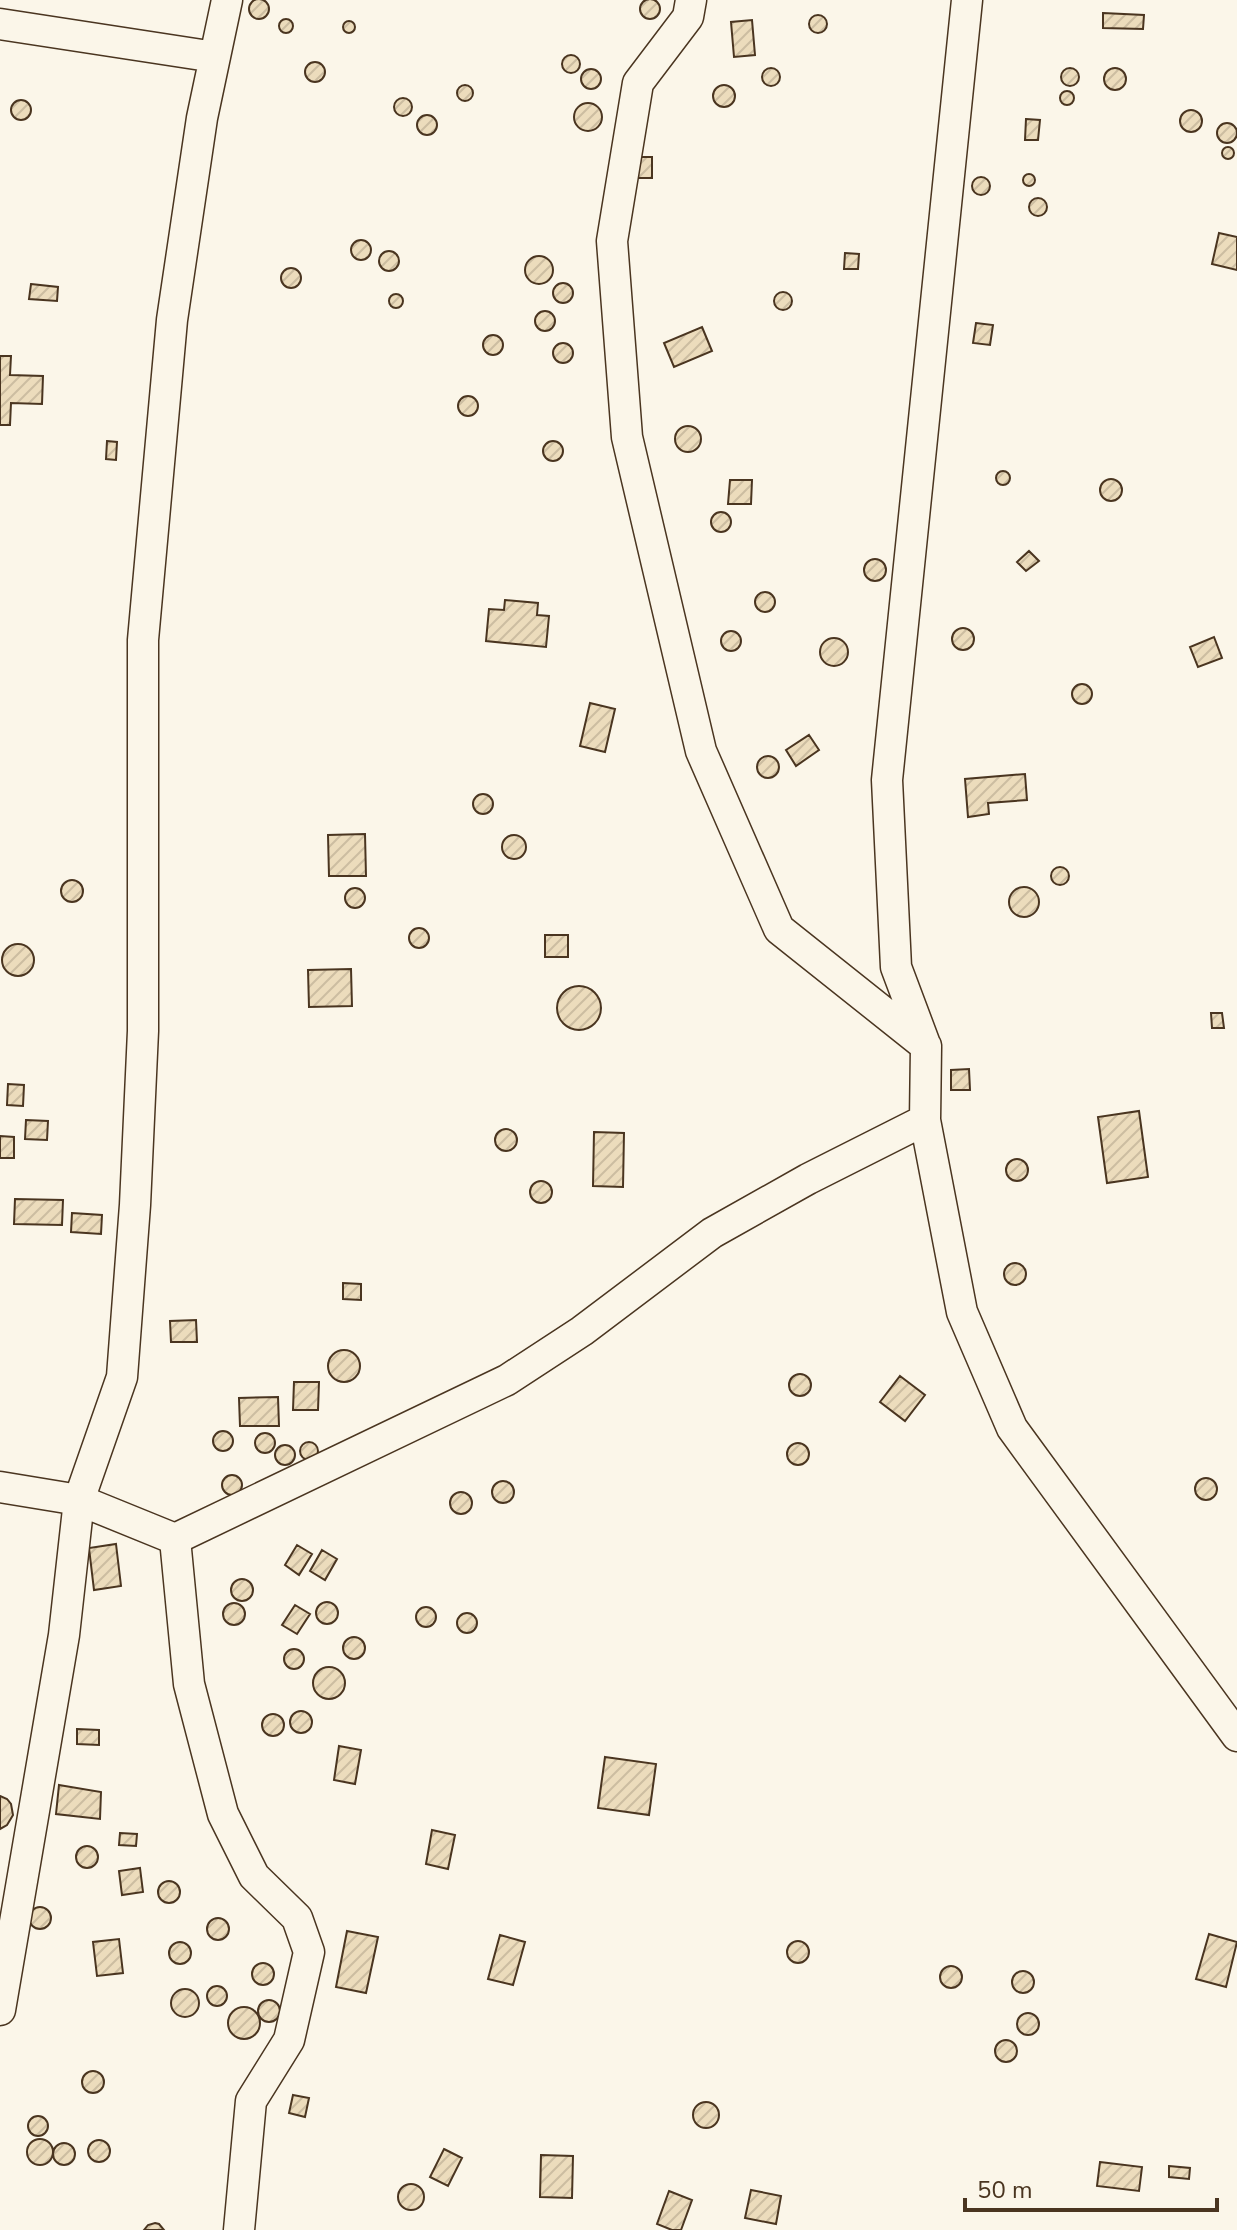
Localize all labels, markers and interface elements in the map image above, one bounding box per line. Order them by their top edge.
scale bar [965,2162,1217,2212]
text: 50 m [977,2174,1033,2206]

